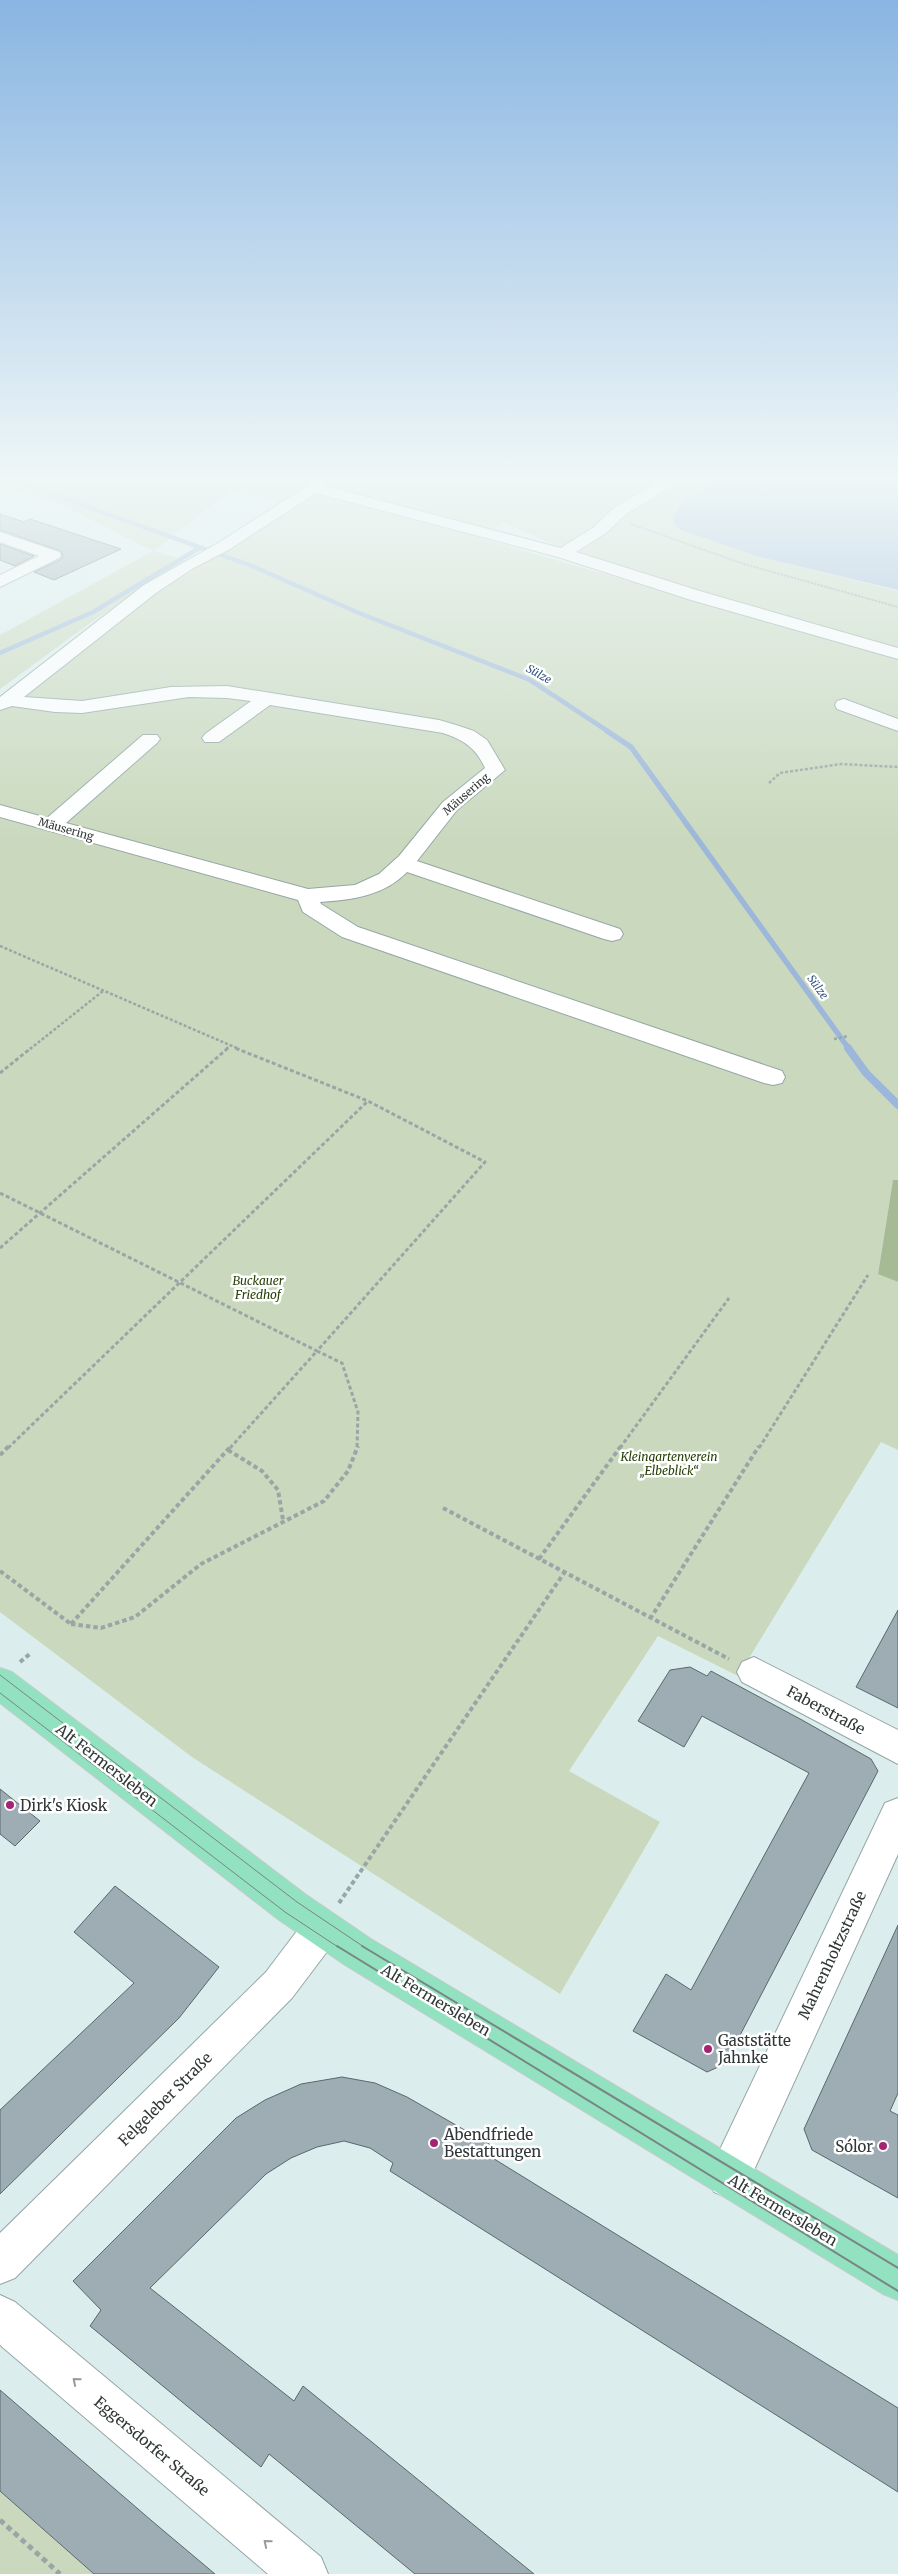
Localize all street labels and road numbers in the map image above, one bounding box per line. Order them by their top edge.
street label: Mäusering [440,770,492,818]
street label: Mäusering [37,814,96,844]
street label: Faberstraße [784,1681,869,1739]
street label: Alt Fermersleben [52,1719,162,1811]
street label: Mahrenholtzstraße [794,1888,870,2022]
street label: Alt Fermersleben [377,1959,494,2040]
street label: Felgeleber Straße [114,2048,216,2150]
street label: Alt Fermersleben [724,2169,841,2250]
street label: Eggersdorfer Straße [90,2392,214,2500]

